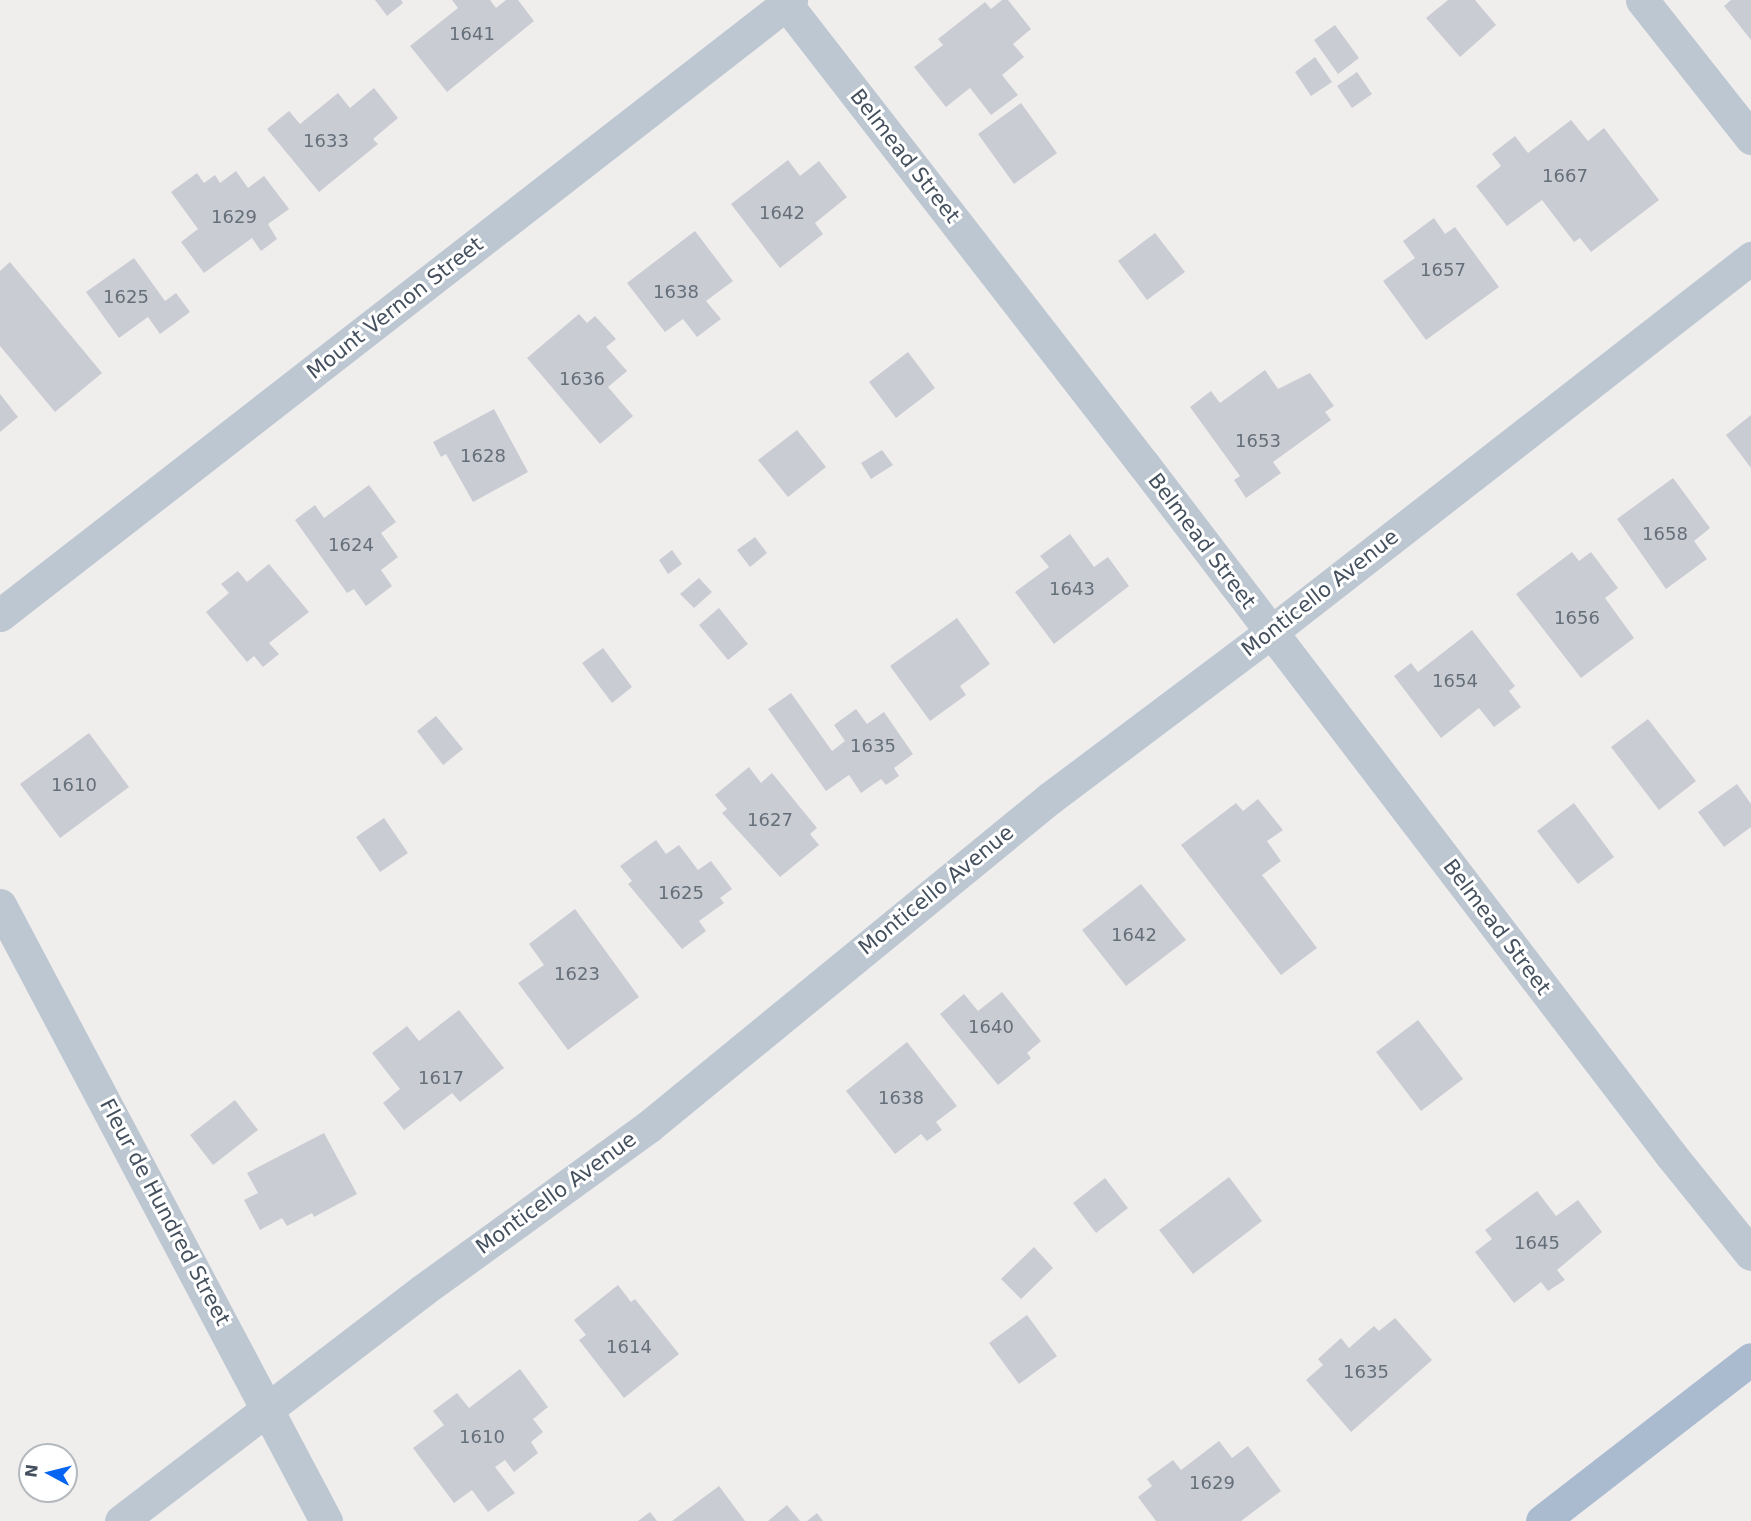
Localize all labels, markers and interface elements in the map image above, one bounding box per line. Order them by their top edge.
house number: 1641 [449,23,495,45]
street label: Belmead Street [845,84,965,228]
house number: 1633 [303,130,349,152]
house number: 1667 [1542,165,1588,187]
house number: 1642 [759,202,805,224]
house number: 1629 [211,206,257,228]
street label: Mount Vernon Street [302,231,488,385]
house number: 1657 [1420,259,1466,281]
house number: 1638 [653,281,699,303]
house number: 1625 [103,286,149,308]
house number: 1636 [559,368,605,390]
house number: 1653 [1235,430,1281,452]
house number: 1628 [460,445,506,467]
street label: Belmead Street [1143,468,1261,614]
house number: 1658 [1642,523,1688,545]
street label: Monticello Avenue [1237,524,1403,662]
house number: 1624 [328,534,374,556]
house number: 1643 [1049,578,1095,600]
house number: 1656 [1554,607,1600,629]
house number: 1654 [1432,670,1478,692]
house number: 1635 [850,735,896,757]
house number: 1610 [51,774,97,796]
house number: 1627 [747,809,793,831]
street label: Monticello Avenue [853,820,1019,960]
street label: Belmead Street [1438,854,1556,1000]
house number: 1625 [658,882,704,904]
house number: 1642 [1111,924,1157,946]
house number: 1623 [554,963,600,985]
house number: 1640 [968,1016,1014,1038]
house number: 1617 [418,1067,464,1089]
house number: 1638 [878,1087,924,1109]
street label: Fleur de Hundred Street [94,1094,236,1330]
street label: Monticello Avenue [471,1126,641,1260]
house number: 1645 [1514,1232,1560,1254]
house number: 1614 [606,1336,652,1358]
house number: 1635 [1343,1361,1389,1383]
house number: 1610 [459,1426,505,1448]
north arrow [18,1443,78,1503]
text: N [21,1463,42,1479]
house number: 1629 [1189,1472,1235,1494]

